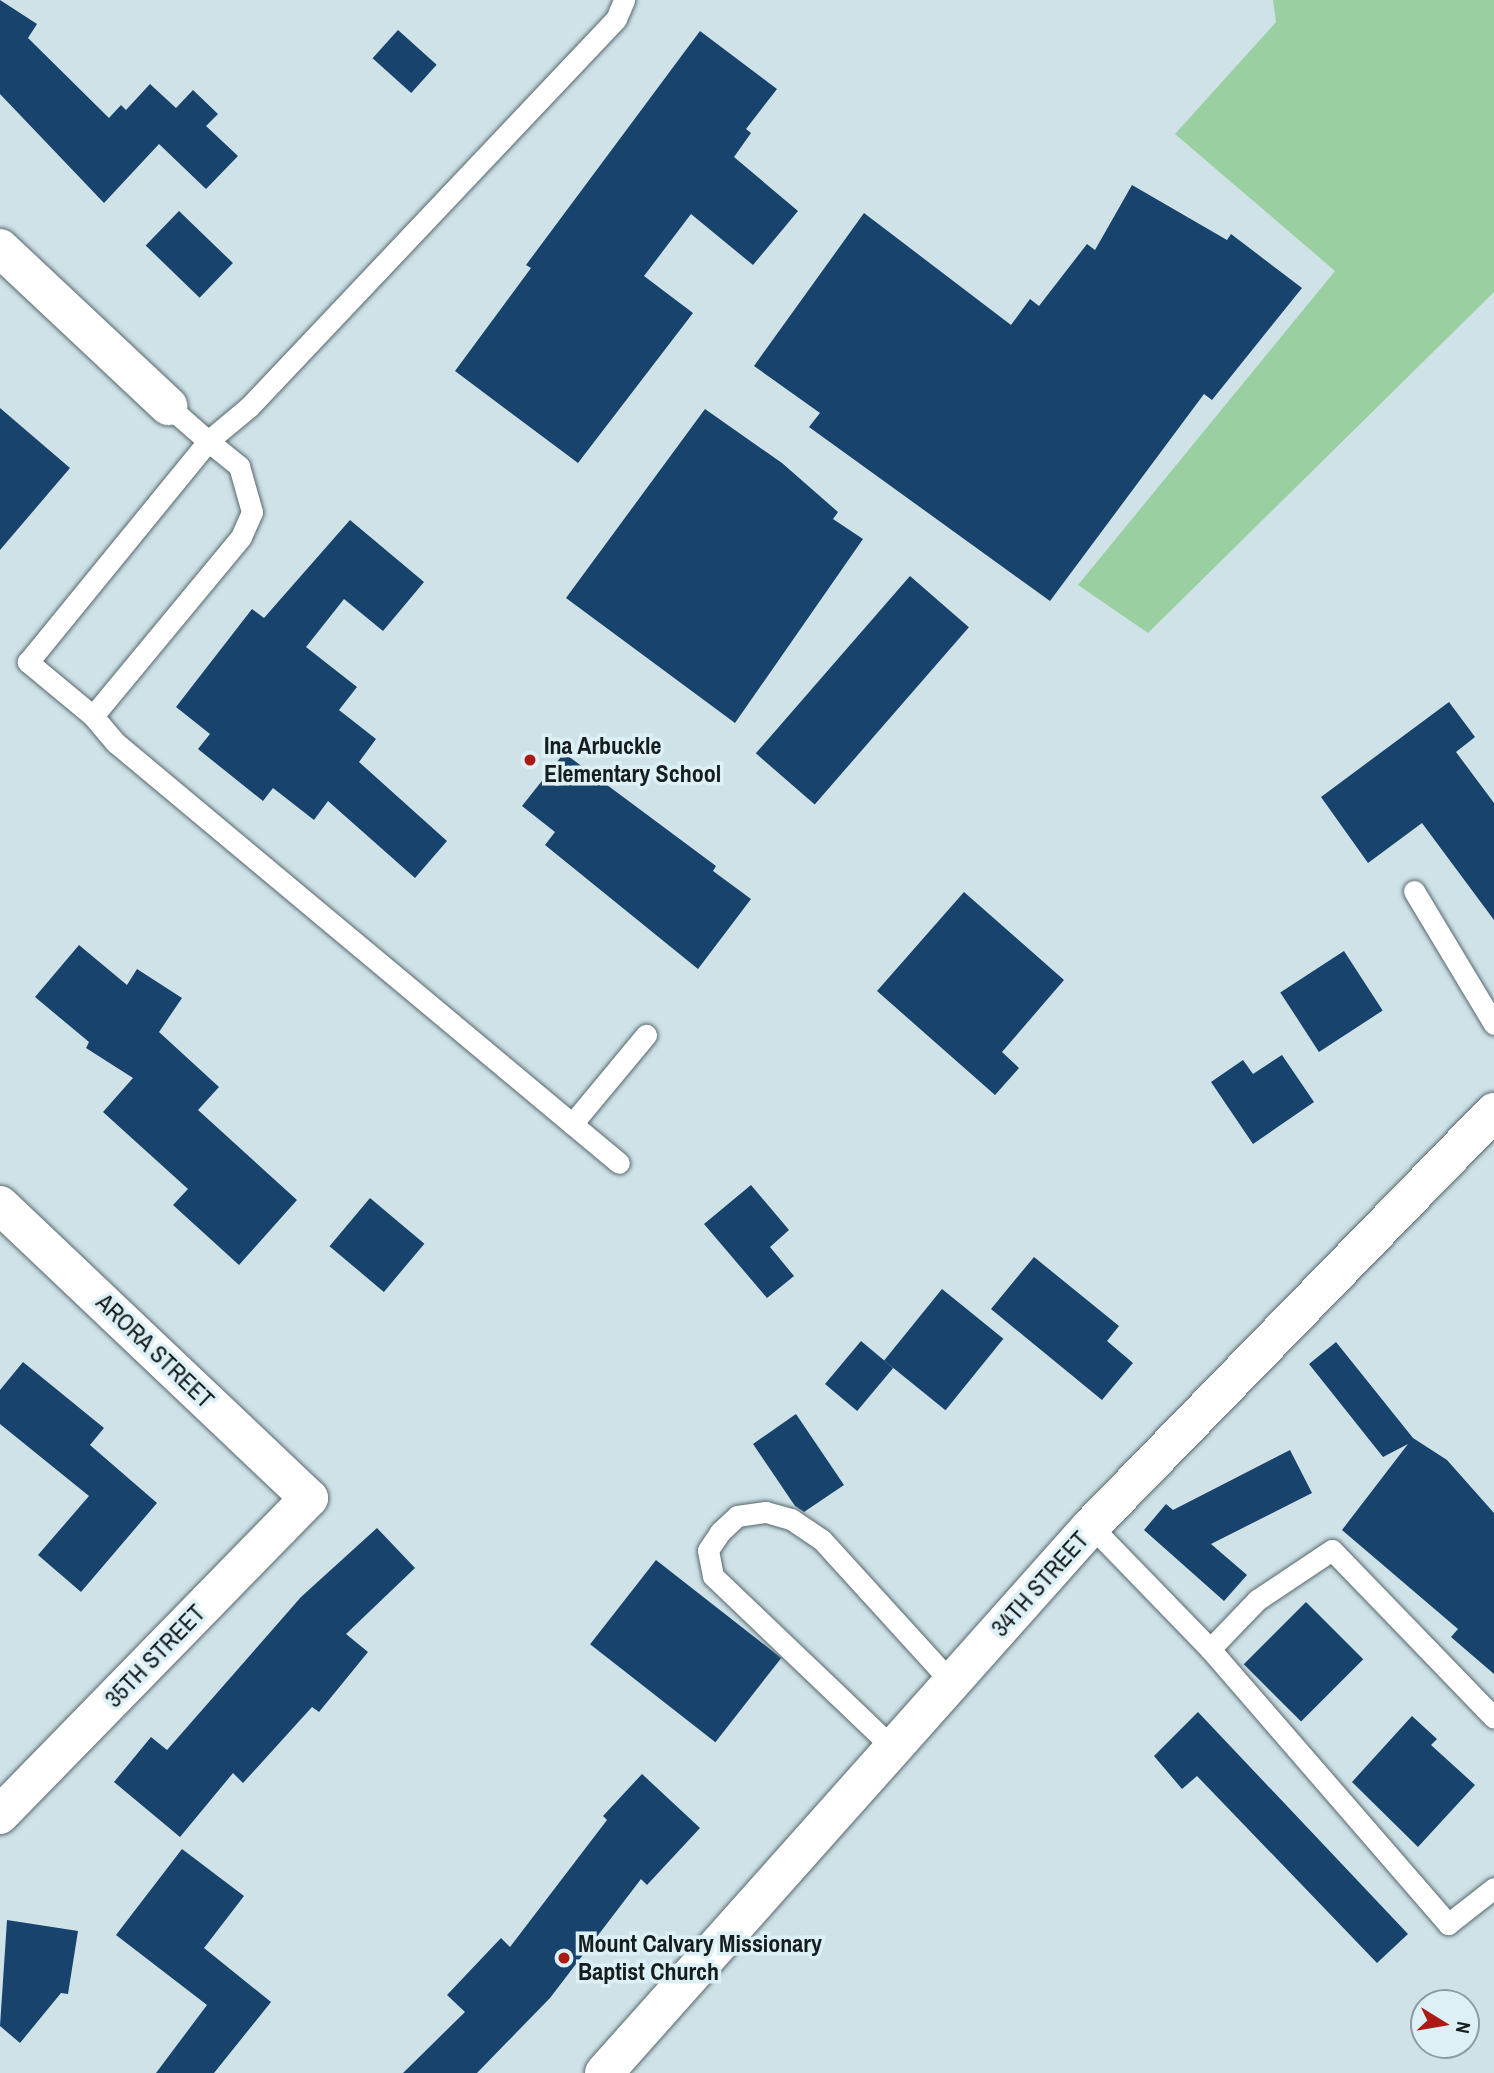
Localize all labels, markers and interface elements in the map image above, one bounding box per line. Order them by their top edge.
place label: Ina Arbuckle Elementary School [544,732,721,788]
marker: Ina Arbuckle Elementary School [522,752,538,768]
street label: ARORA STREET [90,1287,220,1415]
street label: 34TH STREET [985,1526,1095,1642]
street label: 35TH STREET [99,1599,211,1713]
place label: Mount Calvary Missionary Baptist Church [578,1930,822,1986]
marker: Mount Calvary Missionary Baptist Church [556,1950,572,1966]
north arrow [1410,1989,1480,2059]
text: N [1450,2020,1477,2036]

